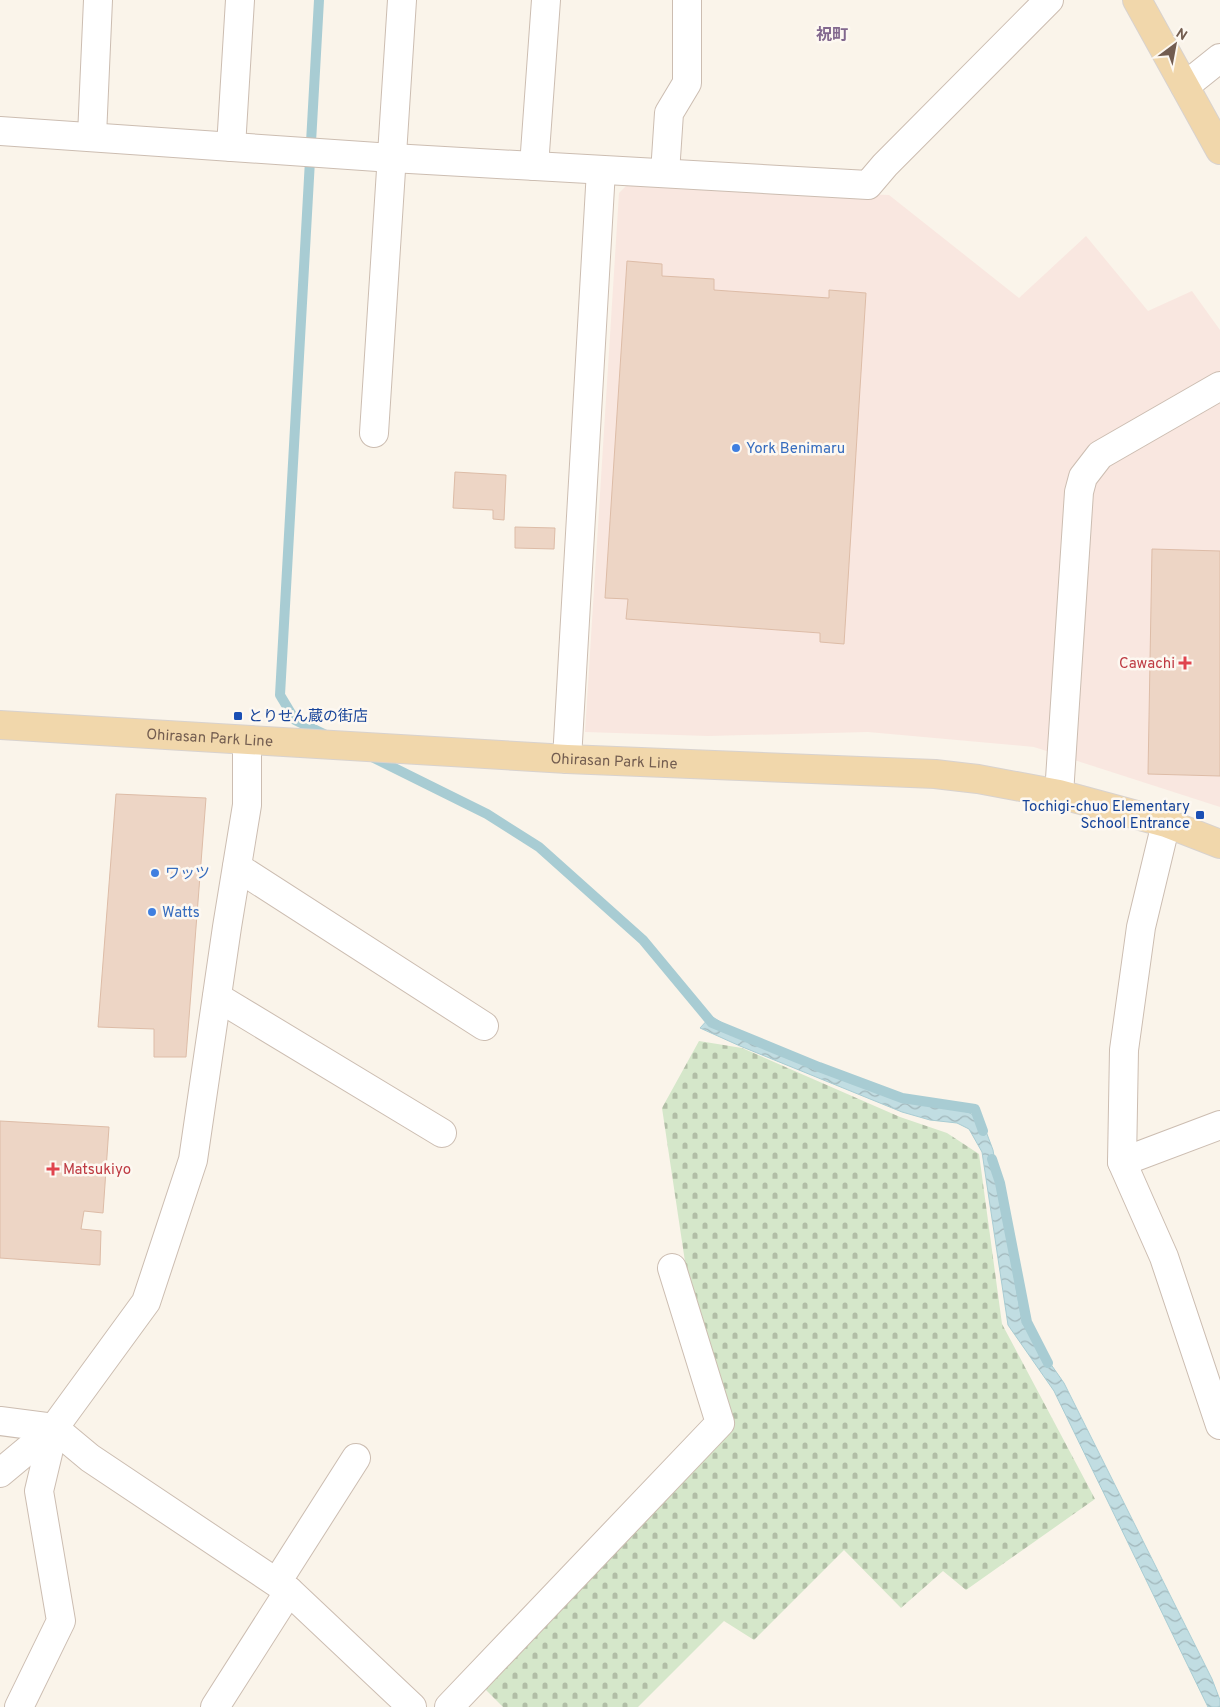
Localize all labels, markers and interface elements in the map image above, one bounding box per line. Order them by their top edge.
north arrow [1150,20,1200,70]
text: N [1172,25,1190,45]
district label: 祝町 [816,26,848,46]
place label: York Benimaru [746,440,845,459]
marker: York Benimaru [730,442,742,454]
place label: Cawachi [1119,655,1175,674]
marker: Cawachi [1179,657,1191,669]
place label: とりせん蔵の街店 [248,708,368,727]
marker: とりせん蔵の街店 [232,710,244,722]
street label: Ohirasan Park Line [146,726,274,752]
street label: Ohirasan Park Line [550,750,678,774]
place label: Tochigi-chuo Elementary School Entrance [1022,798,1190,834]
marker: Tochigi-chuo Elementary School Entrance [1194,809,1206,821]
place label: ワッツ [165,865,210,884]
marker: ワッツ [149,867,161,879]
place label: Watts [162,904,200,923]
marker: Watts [146,906,158,918]
place label: Matsukiyo [63,1161,131,1180]
marker: Matsukiyo [47,1163,59,1175]

